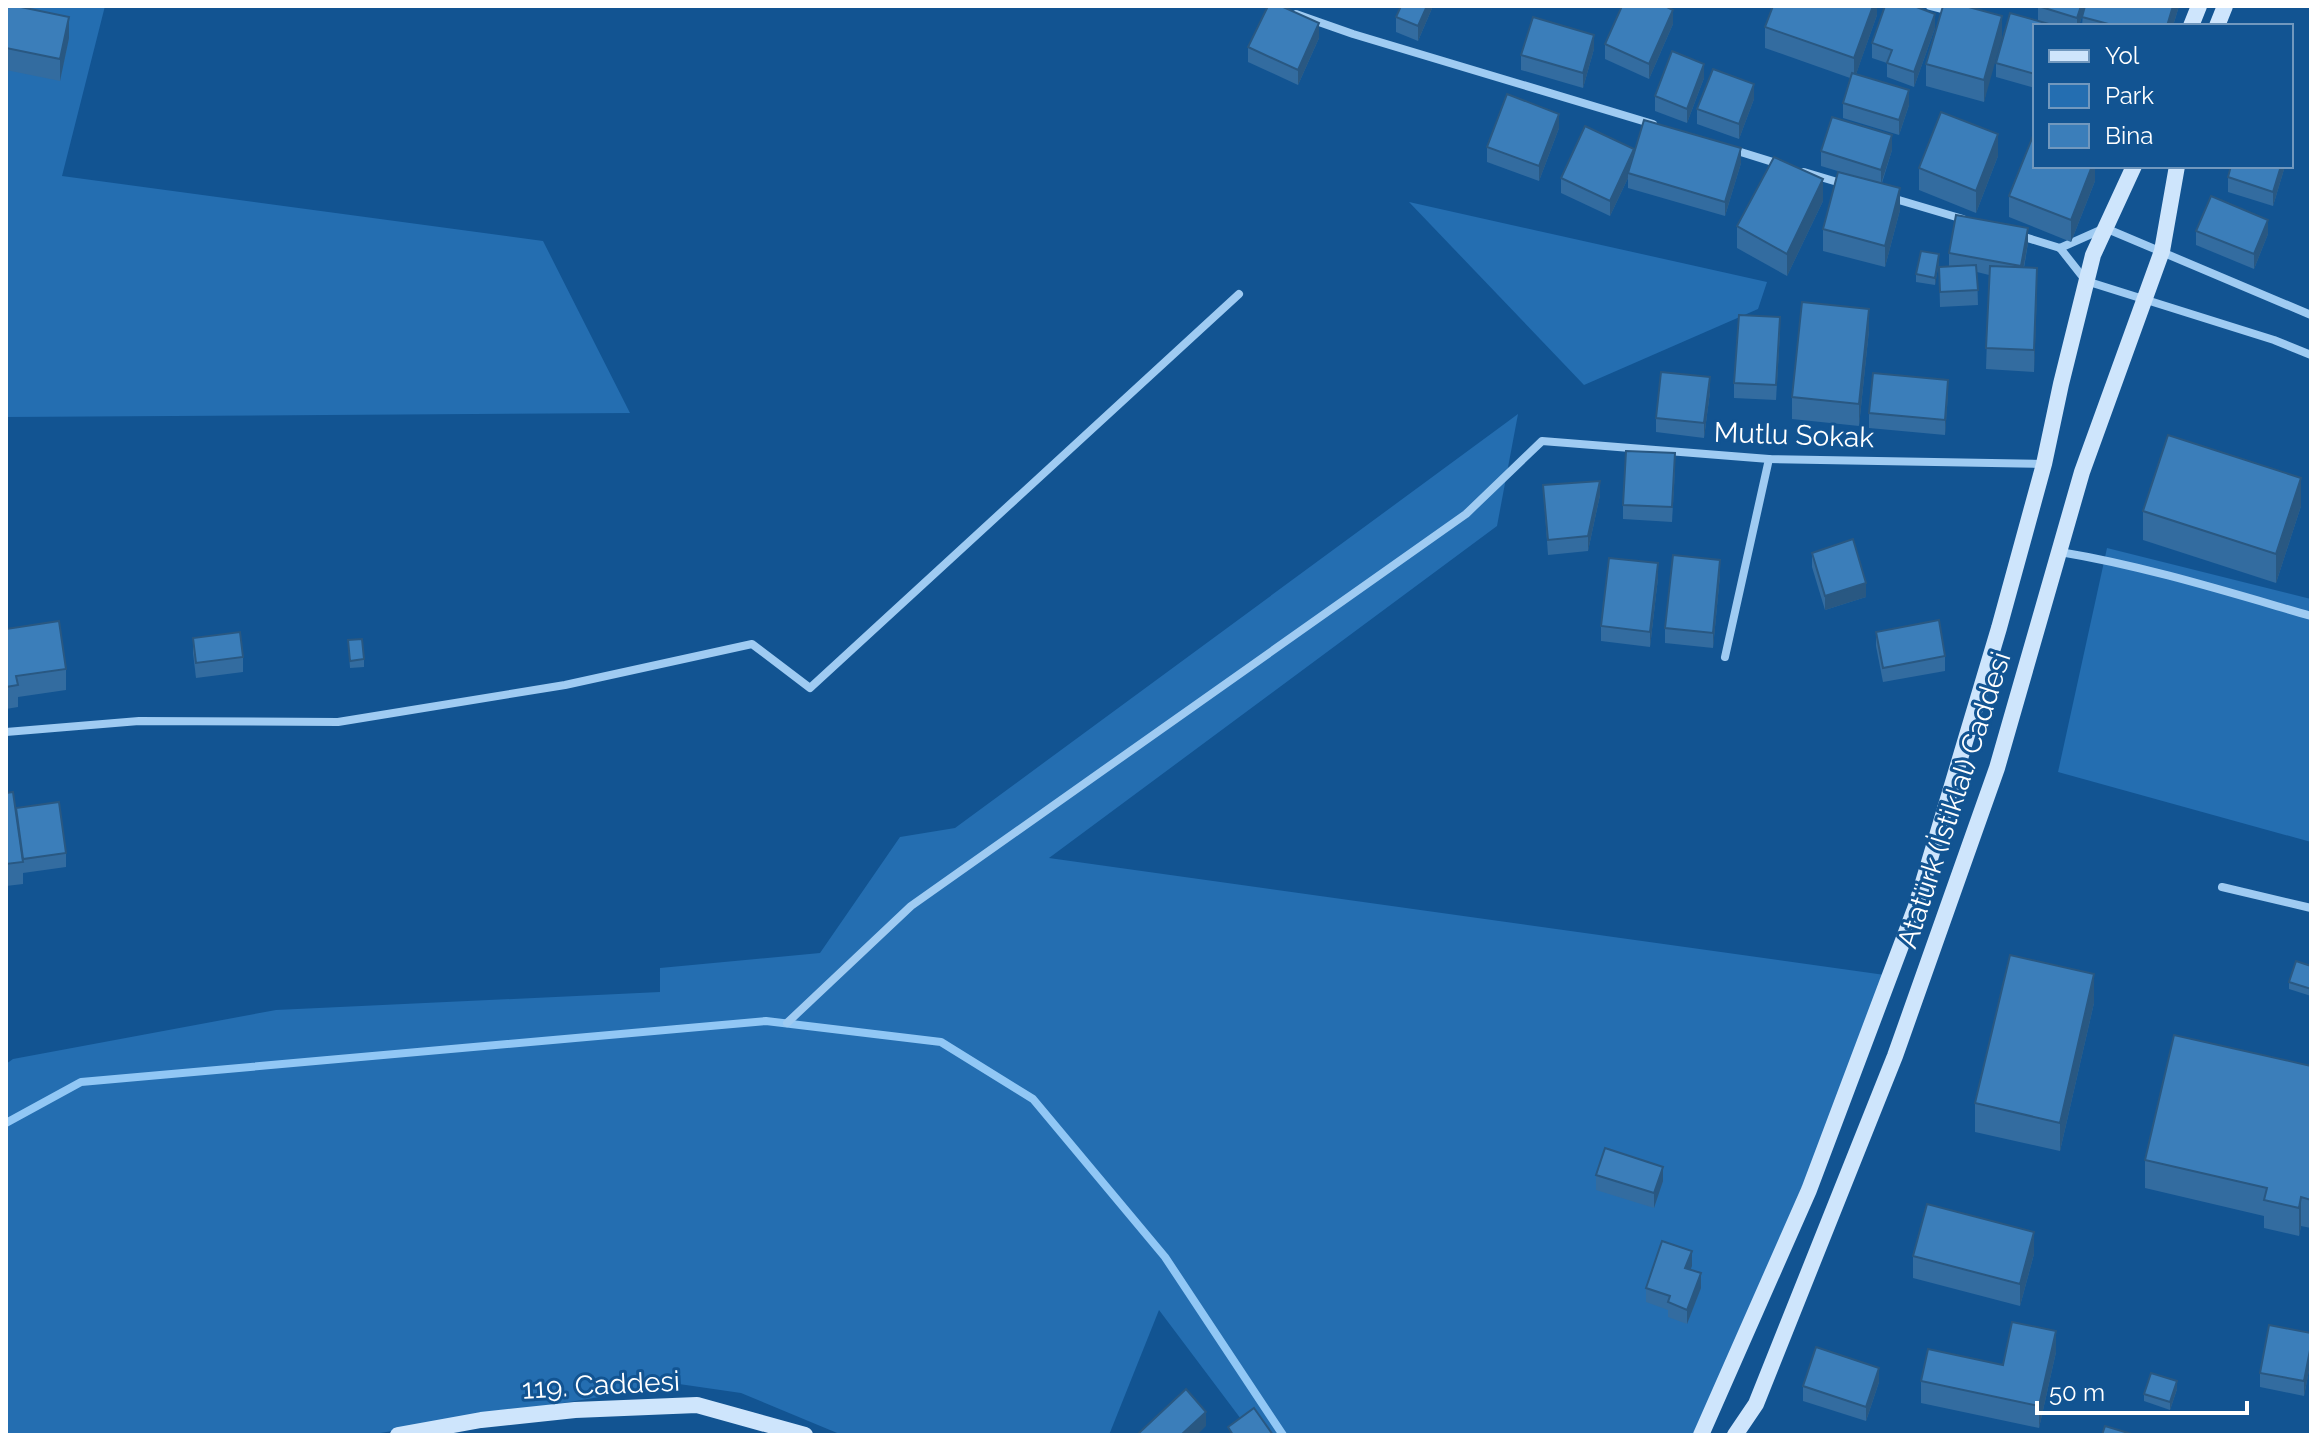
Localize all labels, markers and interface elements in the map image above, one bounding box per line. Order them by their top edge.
legend [2033,24,2293,168]
text: Yol [2105,41,2140,70]
text: Park [2105,81,2154,110]
text: Bina [2105,121,2153,150]
street label: Mutlu Sokak [1713,416,1875,454]
street label: Atatürk (İstiklal) Caddesi [1891,648,2017,952]
street label: 119. Caddesi [521,1364,681,1406]
scale bar [2037,1365,2247,1415]
text: 50 m [2049,1378,2105,1407]

